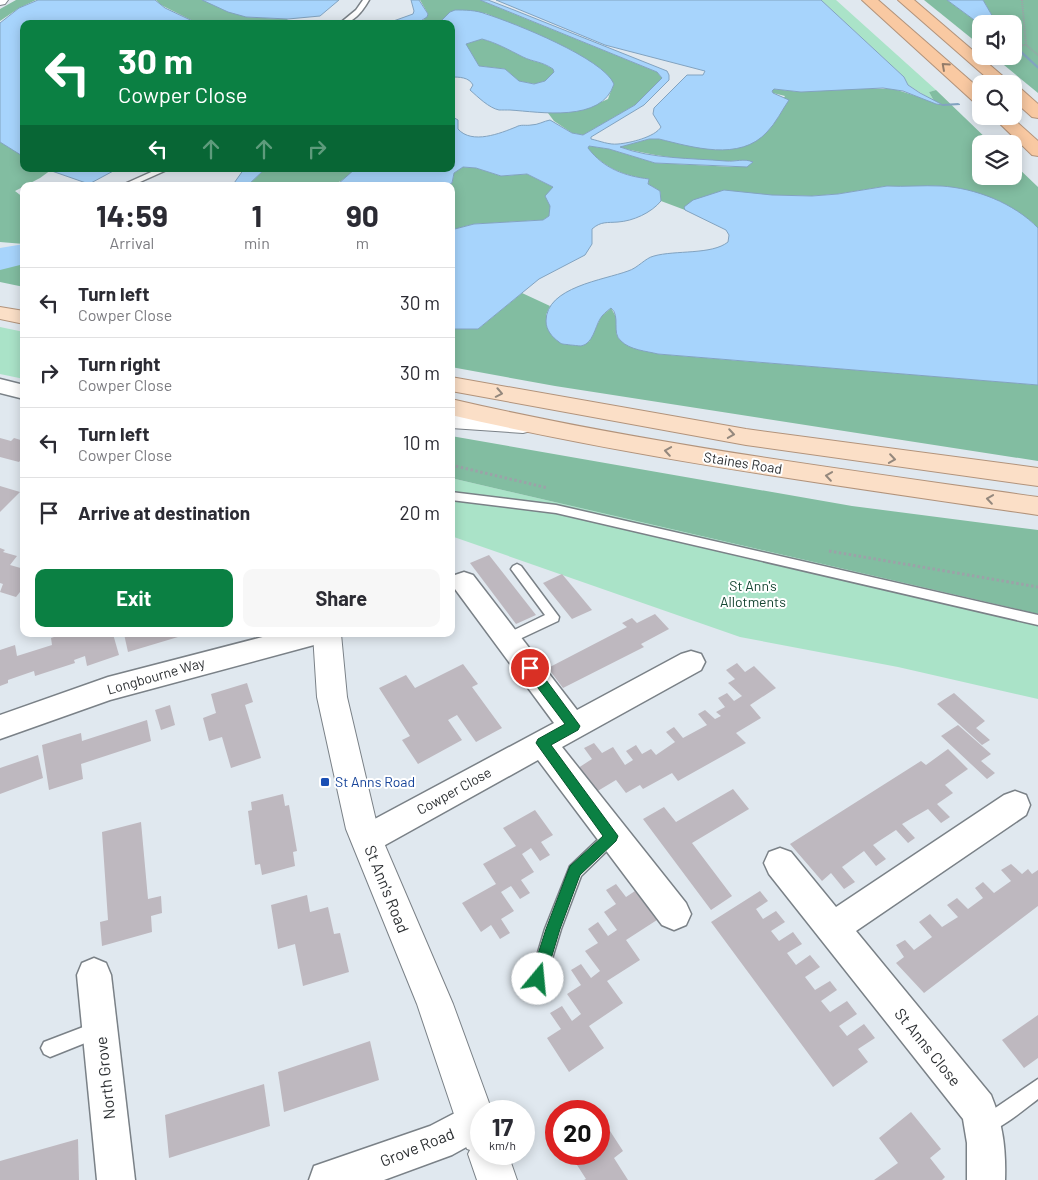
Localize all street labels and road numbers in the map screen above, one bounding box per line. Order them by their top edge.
street label: Staines Road [703,448,784,477]
street label: Longbourne Way [105,653,207,698]
street label: Cowper Close [414,763,494,818]
street label: St Ann's Road [361,842,414,935]
street label: St Anns Close [891,1004,966,1089]
street label: North Grove [91,1036,118,1120]
street label: Grove Road [377,1123,457,1170]

